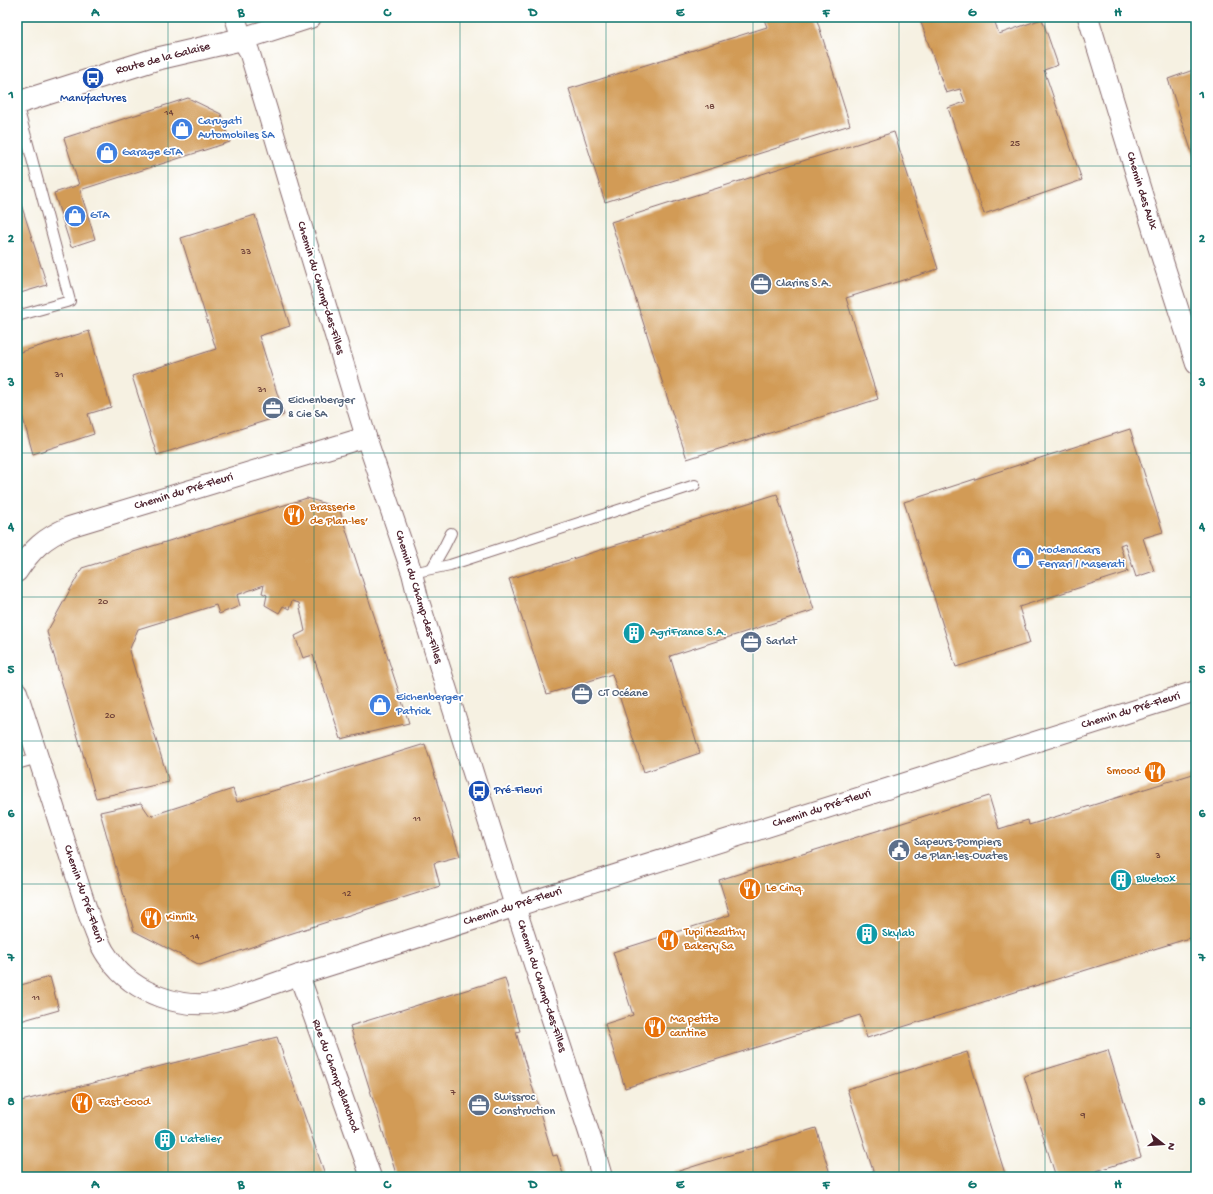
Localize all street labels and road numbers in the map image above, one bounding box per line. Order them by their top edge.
street label: Route de la Galaise [114,39,212,78]
street label: Chemin des Aulx [1122,150,1160,232]
street label: Chemin du Champ-des-Filles [293,220,347,357]
street label: Chemin du Pré-Fleuri [133,470,235,514]
street label: Chemin du Champ-des-Filles [391,529,445,666]
street label: Chemin du Pré-Fleuri [1080,689,1182,733]
street label: Chemin du Pré-Fleuri [771,786,873,832]
street label: Chemin du Pré-Fleuri [60,843,106,945]
street label: Chemin du Pré-Fleuri [462,884,564,930]
street label: Chemin du Champ-des-Filles [513,918,569,1054]
street label: Rue du Champ-Blanchod [308,1018,362,1135]

